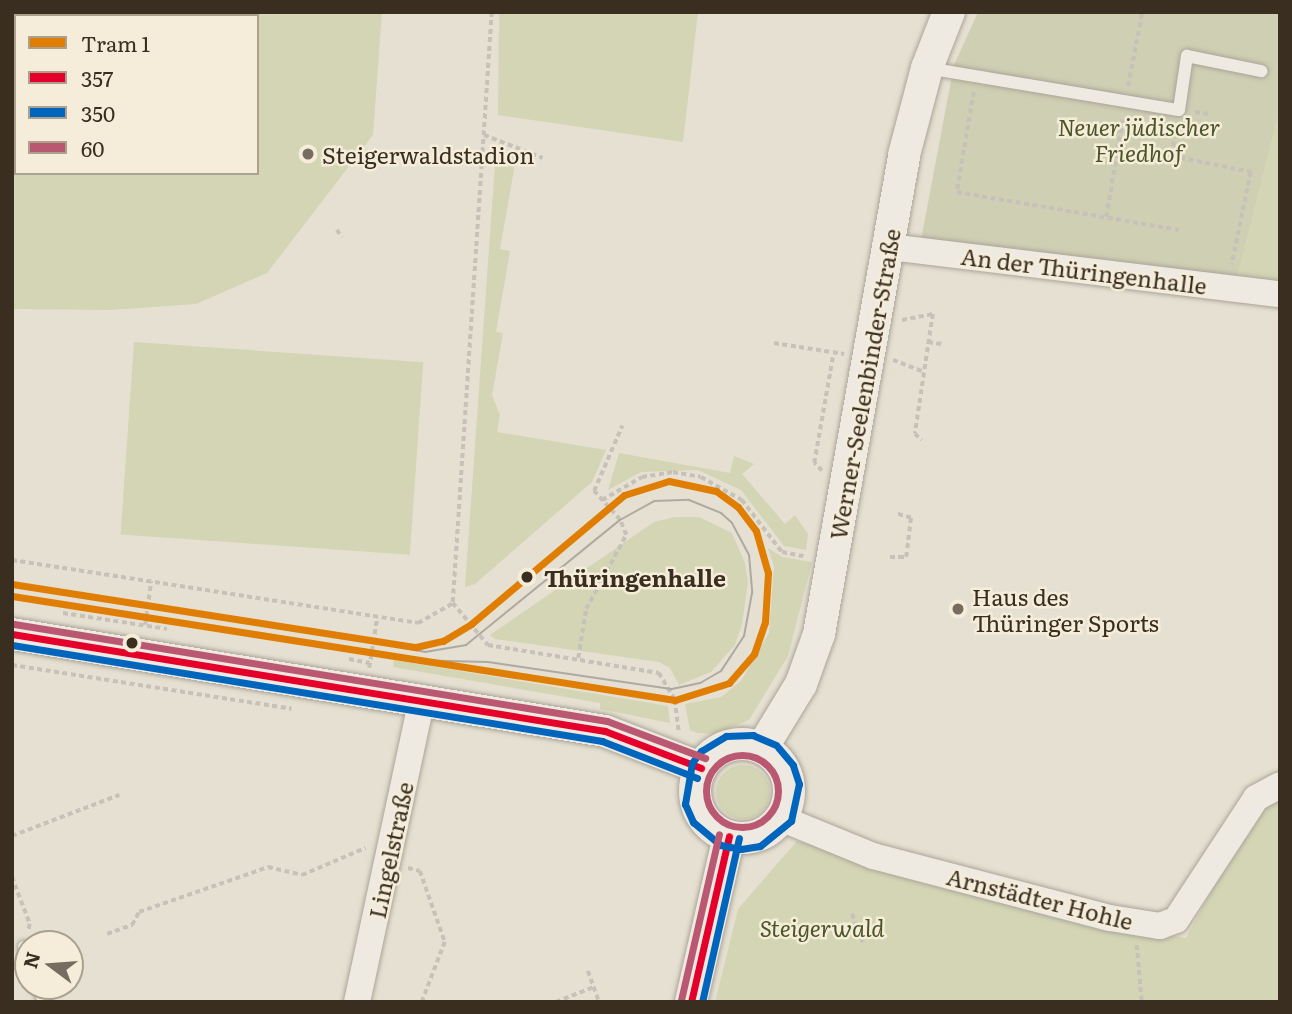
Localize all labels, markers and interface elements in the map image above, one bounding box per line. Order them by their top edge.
legend [14,14,259,175]
text: Tram 1 [81,27,150,58]
text: 357 [81,62,114,93]
text: 350 [81,97,115,128]
park label: Neuer jüdischer Friedhof [1058,112,1220,166]
text: 60 [81,132,104,163]
place label: Steigerwaldstadion [322,140,534,168]
marker: Steigerwaldstadion [300,146,316,162]
street label: Werner-Seelenbinder-Straße [823,226,905,542]
street label: An der Thüringenhalle [959,241,1209,299]
place label: Thüringenhalle [544,563,726,591]
marker: Thüringenhalle [516,566,538,588]
place label: Haus des Thüringer Sports [972,582,1159,636]
marker: Haus des Thüringer Sports [950,601,966,617]
unlabelled marker [125,636,139,650]
street label: Lingelstraße [362,779,418,921]
street label: Arnstädter Hohle [944,862,1136,934]
park label: Steigerwald [760,913,884,941]
north arrow [14,930,84,1000]
text: N [15,948,46,971]

